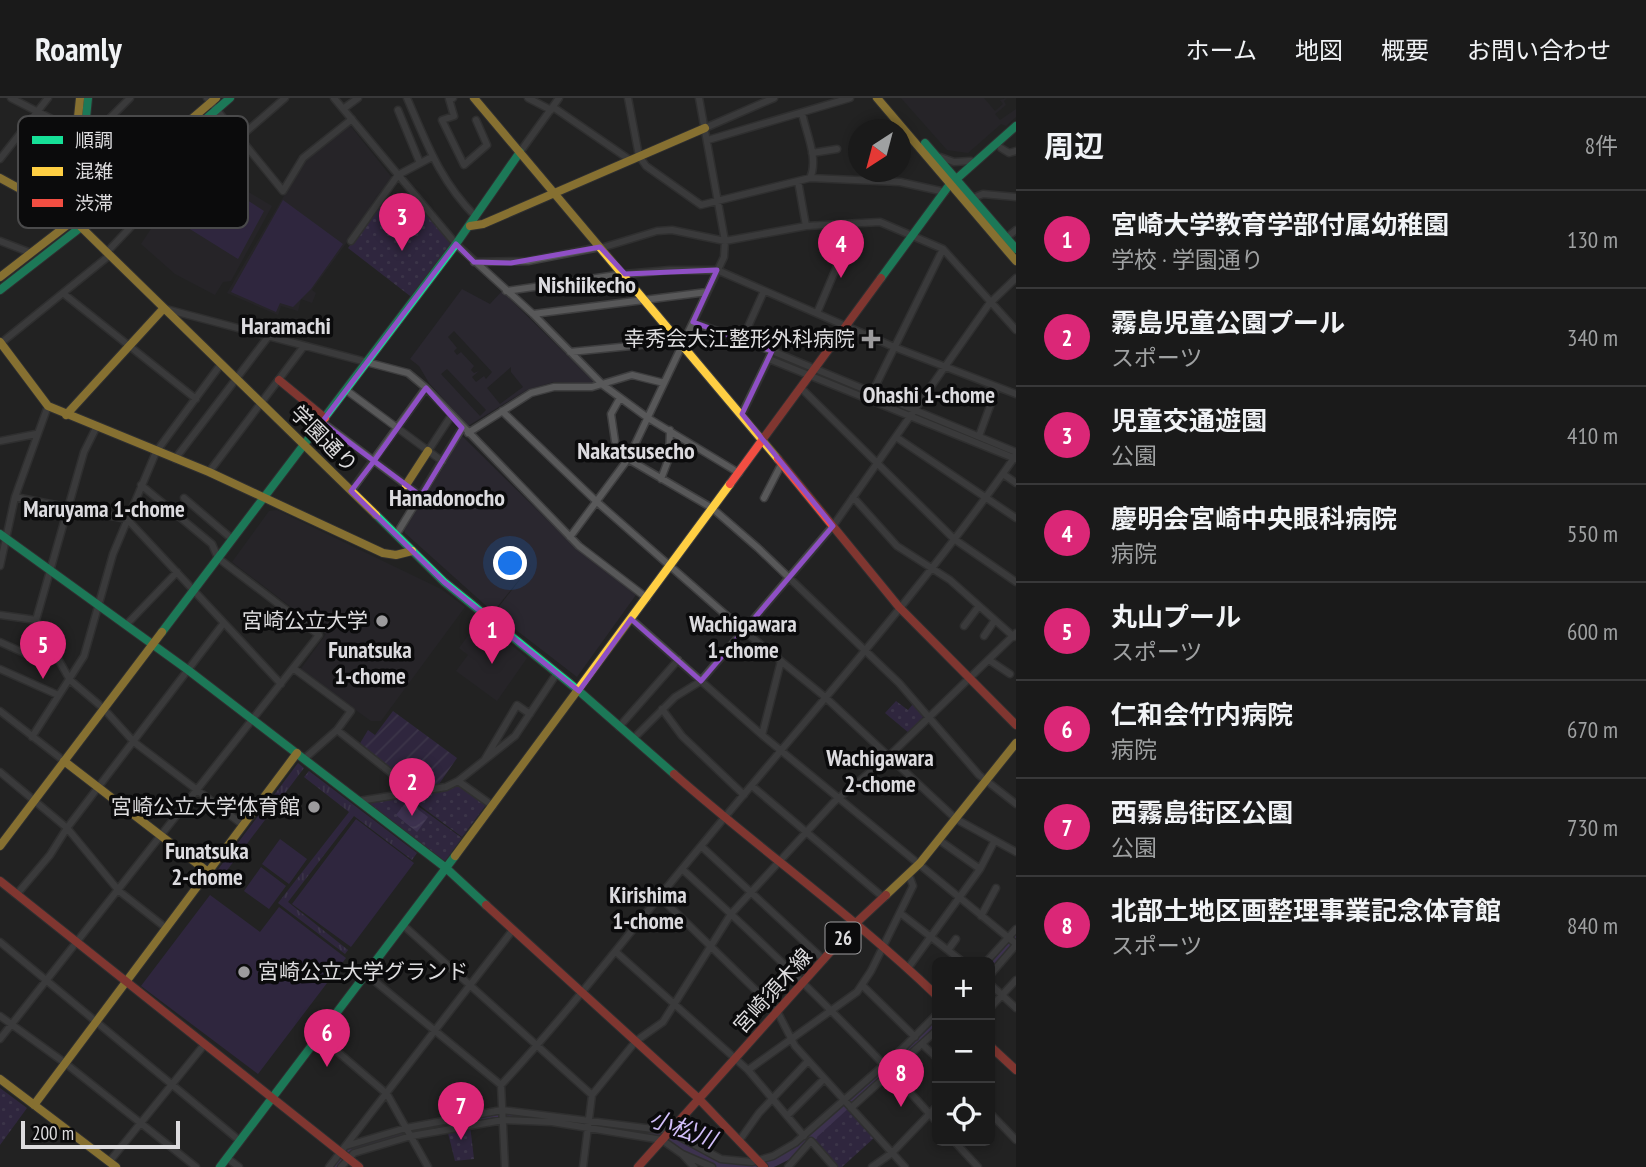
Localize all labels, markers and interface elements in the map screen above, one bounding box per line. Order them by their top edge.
text: Roamly [35,27,122,70]
text: ホーム [1186,35,1257,66]
text: 地図 [1295,35,1343,66]
text: 概要 [1381,35,1429,66]
text: お問い合わせ [1467,35,1611,66]
legend [18,116,248,228]
north arrow [848,119,911,182]
text: 周辺 [1044,126,1104,165]
text: 順調 [75,128,113,152]
text: 8件 [1585,131,1618,160]
text: 混雑 [75,159,113,183]
text: 渋滞 [75,191,113,215]
pin: 3 [379,193,425,251]
text: 宮崎大学教育学部付属幼稚園 [1111,208,1449,241]
pin: 4 [818,220,864,278]
text: 1 [1062,225,1073,254]
text: 130 m [1567,225,1618,254]
text: 学校 · 学園通り [1111,245,1264,274]
district label: Nishiikecho [538,269,636,300]
text: 霧島児童公園プール [1111,306,1345,339]
district label: Haramachi [241,310,331,341]
text: 2 [1062,323,1073,352]
text: 340 m [1567,323,1618,352]
place label: 幸秀会大江整形外科病院 [624,325,855,352]
marker: 幸秀会大江整形外科病院 [861,329,881,349]
text: スポーツ [1111,343,1203,372]
district label: Ohashi 1-chome [863,380,995,409]
street label: 学園通り [285,399,364,478]
text: 児童交通遊園 [1111,404,1267,437]
text: 3 [1062,421,1073,450]
text: 410 m [1567,421,1618,450]
district label: Nakatsusecho [577,435,695,466]
text: 公園 [1111,441,1157,470]
district label: Hanadonocho [389,482,505,513]
district label: Maruyama 1-chome [23,494,185,523]
text: 慶明会宮崎中央眼科病院 [1111,502,1397,535]
text: 4 [1062,519,1073,548]
text: 550 m [1567,519,1618,548]
text: 病院 [1111,539,1157,568]
your location [493,546,527,580]
text: 丸山プール [1111,600,1241,633]
pin: 1 [469,606,515,664]
place label: 宮崎公立大学 [242,607,368,634]
district label: Wachigawara 1-chome [688,609,797,664]
marker: 宮崎公立大学 [374,613,390,629]
text: 5 [1062,617,1073,646]
text: 600 m [1567,617,1618,646]
pin: 5 [20,621,66,679]
district label: Funatsuka 1-chome [328,635,412,690]
text: スポーツ [1111,637,1203,666]
text: 仁和会竹内病院 [1111,698,1293,731]
text: 6 [1062,715,1073,744]
text: 670 m [1567,715,1618,744]
text: 病院 [1111,735,1157,764]
district label: Wachigawara 2-chome [825,743,934,798]
pin: 2 [389,758,435,816]
place label: 宮崎公立大学体育館 [111,793,300,820]
text: 西霧島街区公園 [1111,796,1293,829]
marker: 宮崎公立大学体育館 [306,799,322,815]
text: 7 [1062,813,1073,842]
text: 730 m [1567,813,1618,842]
text: 公園 [1111,833,1157,862]
district label: Funatsuka 2-chome [165,836,249,891]
district label: Kirishima 1-chome [609,880,687,935]
text: 北部土地区画整理事業記念体育館 [1111,894,1501,927]
text: 8 [1062,911,1073,940]
text: 840 m [1567,911,1618,940]
road number: 26 [826,922,860,954]
text: スポーツ [1111,931,1203,960]
street label: 宮崎須木線 [727,943,818,1039]
map controls [932,957,995,1146]
button: + [932,957,995,1020]
place label: 宮崎公立大学グランド [258,958,468,985]
marker: 宮崎公立大学グランド [236,964,252,980]
pin: 6 [304,1009,350,1067]
button: − [932,1020,995,1083]
pin: 8 [878,1049,924,1107]
pin: 7 [438,1082,484,1140]
button: locate [932,1083,995,1146]
water label: 小松川 [646,1103,723,1155]
scale bar [21,1118,180,1150]
text: 200 m [32,1121,74,1145]

